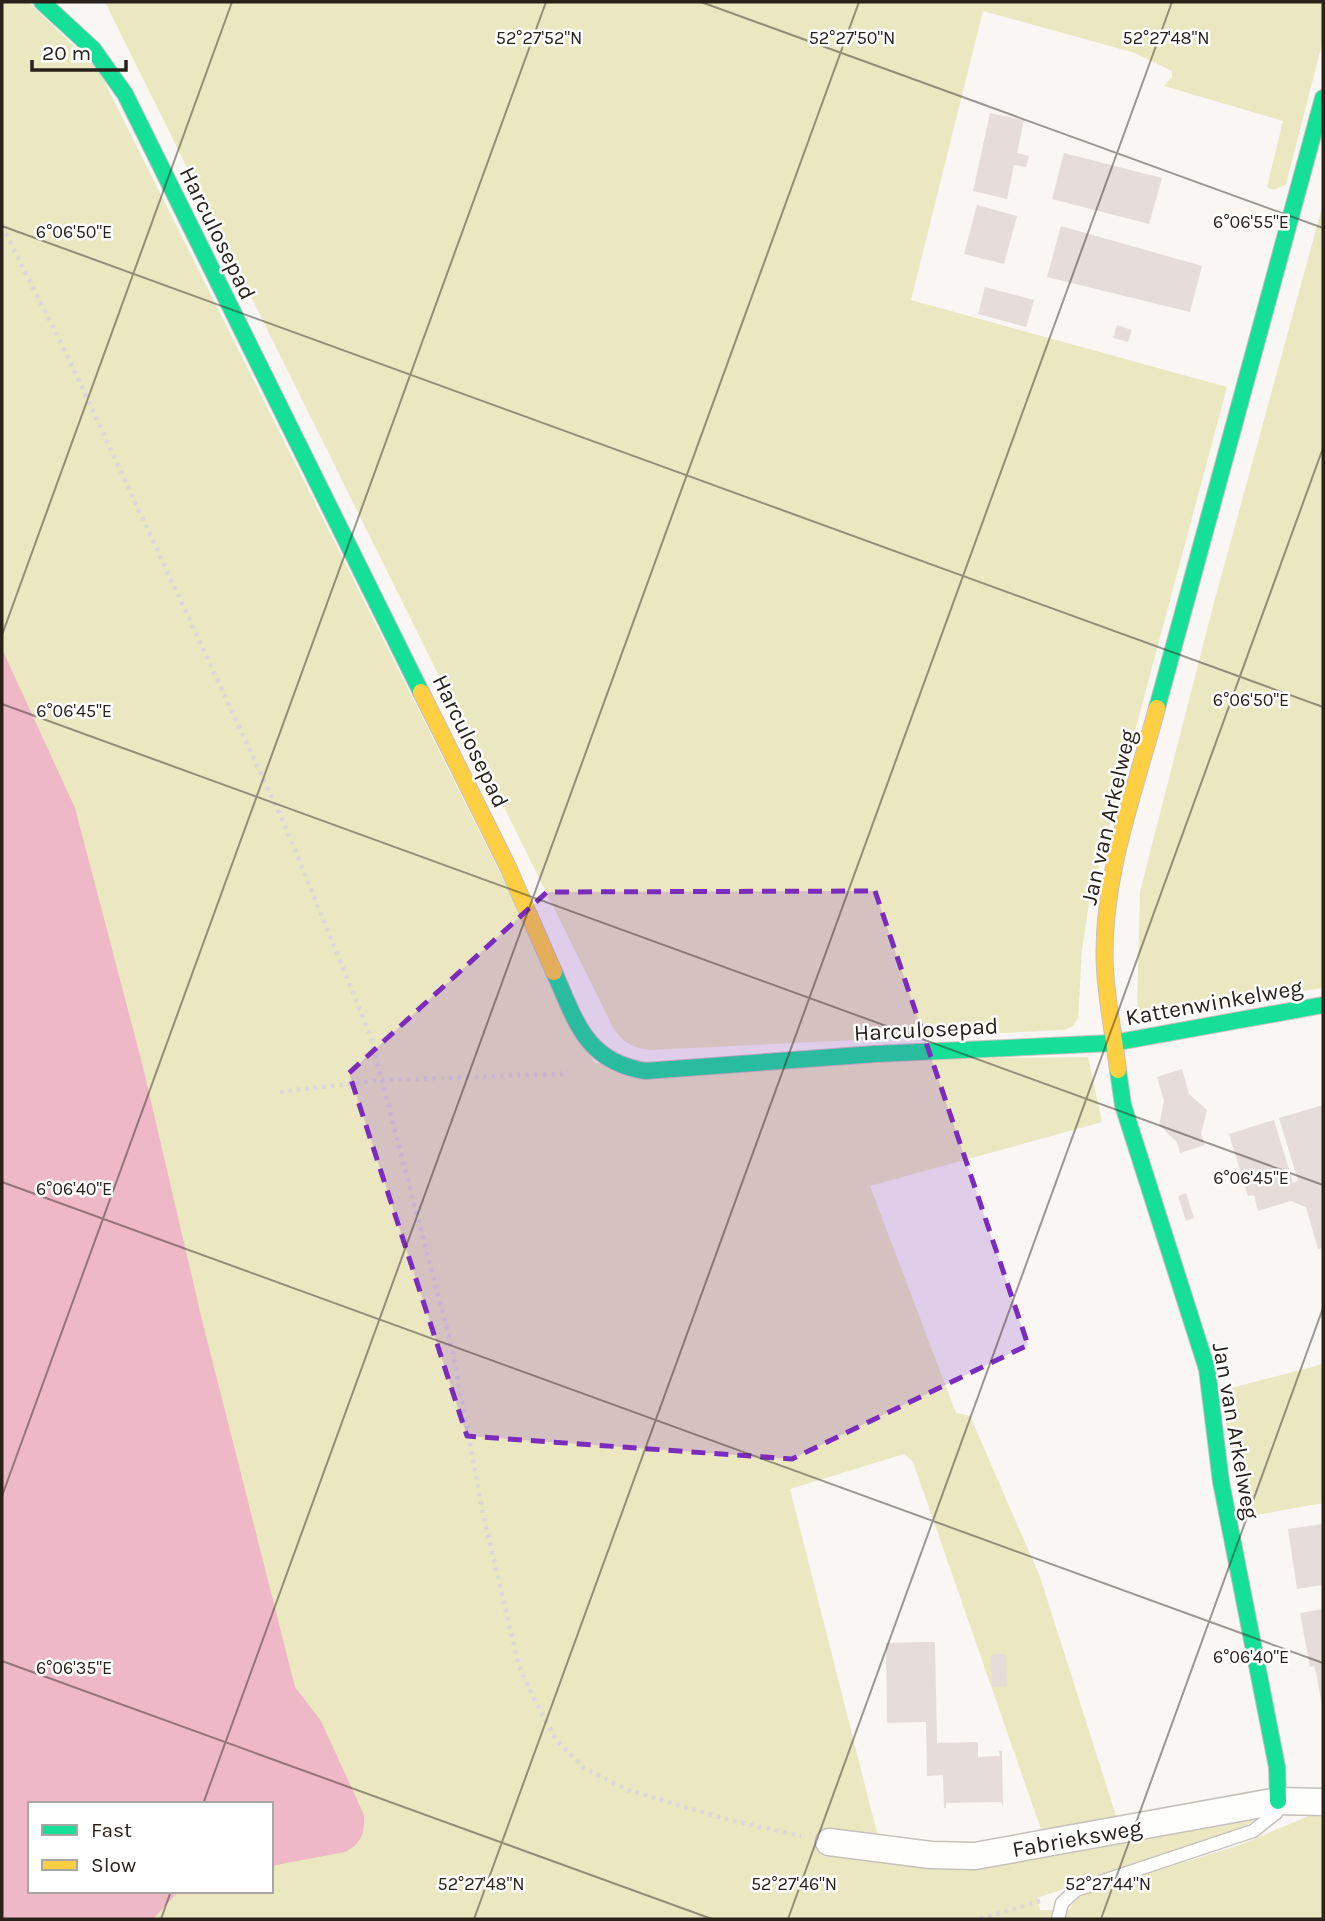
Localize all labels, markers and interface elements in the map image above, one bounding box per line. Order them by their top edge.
text: 52°27'52"N [496,27,582,49]
text: 52°27'50"N [809,27,895,49]
text: 52°27'48"N [1123,27,1209,49]
scale bar [32,28,126,72]
text: 20 m [42,41,91,65]
street label: Harculosepad [174,162,261,304]
text: 6°06'55"E [1213,211,1289,233]
text: 6°06'50"E [36,221,112,243]
street label: Harculosepad [427,670,514,812]
text: 6°06'50"E [1213,689,1289,711]
text: 6°06'45"E [36,700,112,722]
street label: Jan van Arkelweg [1075,727,1142,907]
street label: Kattenwinkelweg [1123,974,1305,1031]
street label: Harculosepad [853,1012,999,1047]
text: 6°06'45"E [1213,1167,1289,1189]
text: 6°06'40"E [36,1178,112,1200]
street label: Jan van Arkelweg [1207,1341,1264,1522]
text: 6°06'40"E [1213,1646,1289,1668]
text: 6°06'35"E [36,1657,112,1679]
legend [28,1802,273,1893]
street label: Fabrieksweg [1010,1814,1144,1863]
text: Fast [91,1818,132,1842]
text: Slow [91,1853,136,1877]
text: 52°27'48"N [438,1873,524,1895]
text: 52°27'46"N [751,1873,837,1895]
text: 52°27'44"N [1065,1873,1151,1895]

